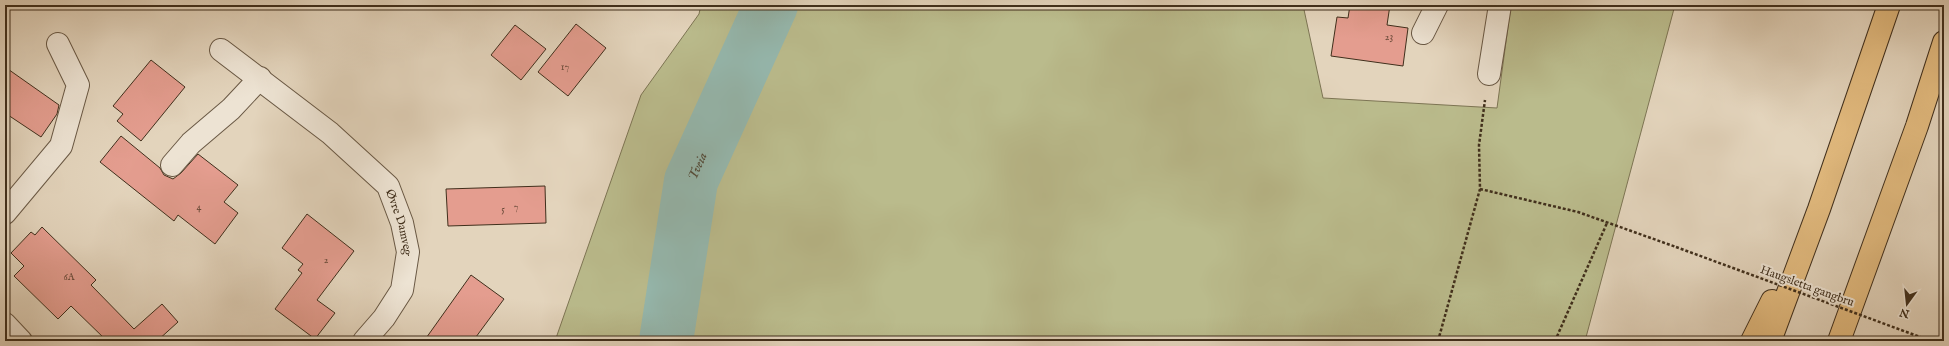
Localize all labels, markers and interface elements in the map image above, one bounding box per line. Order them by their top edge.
house number: 23 [1385,31,1393,44]
house number: 17 [561,61,570,74]
water label: Tveia [684,150,711,183]
street label: Øvre Damveg [382,187,416,257]
house number: 4 [197,201,202,214]
house number: 7 [514,201,519,214]
house number: 5 [501,203,505,216]
house number: 2 [324,254,329,267]
street label: Haugsletta gangbru [1758,262,1856,310]
house number: 6A [64,271,75,284]
north arrow [1887,284,1927,324]
text: N [1898,305,1912,321]

